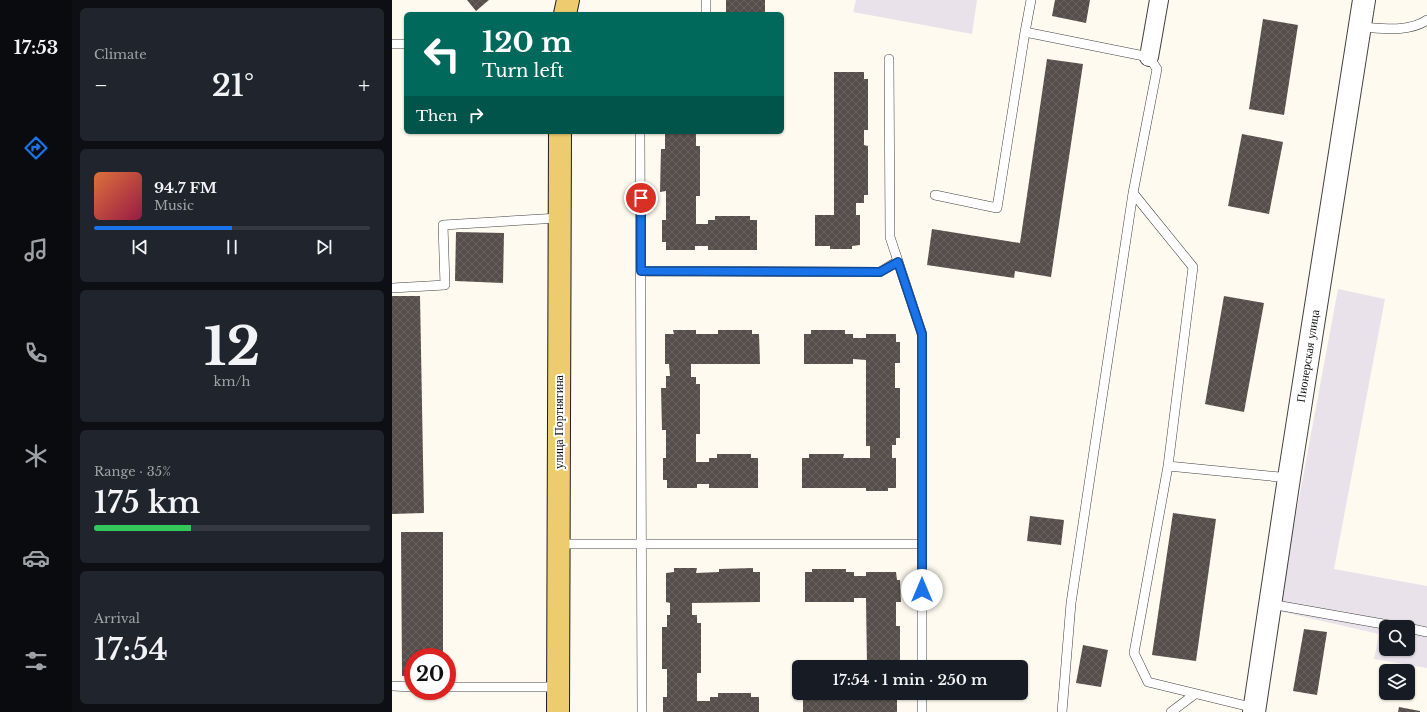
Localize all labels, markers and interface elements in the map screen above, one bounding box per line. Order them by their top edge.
text: 120 m [482,25,572,60]
icon: left [416,28,468,80]
text: 17:53 [14,37,58,59]
text: Climate [94,46,147,63]
text: Turn left [482,60,564,82]
text: 21° [212,67,254,104]
text: − [94,72,108,99]
text: + [358,72,370,99]
icon: right [465,104,487,126]
text: Then [416,106,457,125]
icon: directions [22,134,50,162]
text: 94.7 FM [154,178,217,197]
pin [624,181,658,215]
icon: arrive [630,187,652,209]
text: Music [154,197,194,214]
icon: music [22,236,50,264]
icon: previous [129,236,151,258]
icon: pause [221,236,243,258]
icon: next [313,236,335,258]
street label: Пионерская улица [1293,308,1322,403]
text: 12 [204,315,260,379]
icon: phone [22,339,50,367]
text: km/h [214,373,250,390]
street label: улица Портнягина [551,374,566,469]
icon: climate [22,442,50,470]
text: Range · 35% [94,463,171,480]
text: 175 km [94,484,200,521]
icon: car [22,544,50,572]
position arrow [901,569,943,611]
text: Arrival [94,610,140,627]
map controls [1379,620,1415,700]
button: search [1379,620,1415,656]
text: 17:54 [94,631,168,668]
icon: filters [22,647,50,675]
speed limit sign: 20 [404,648,456,700]
button: layers [1379,664,1415,700]
text: 17:54 · 1 min · 250 m [833,670,987,689]

